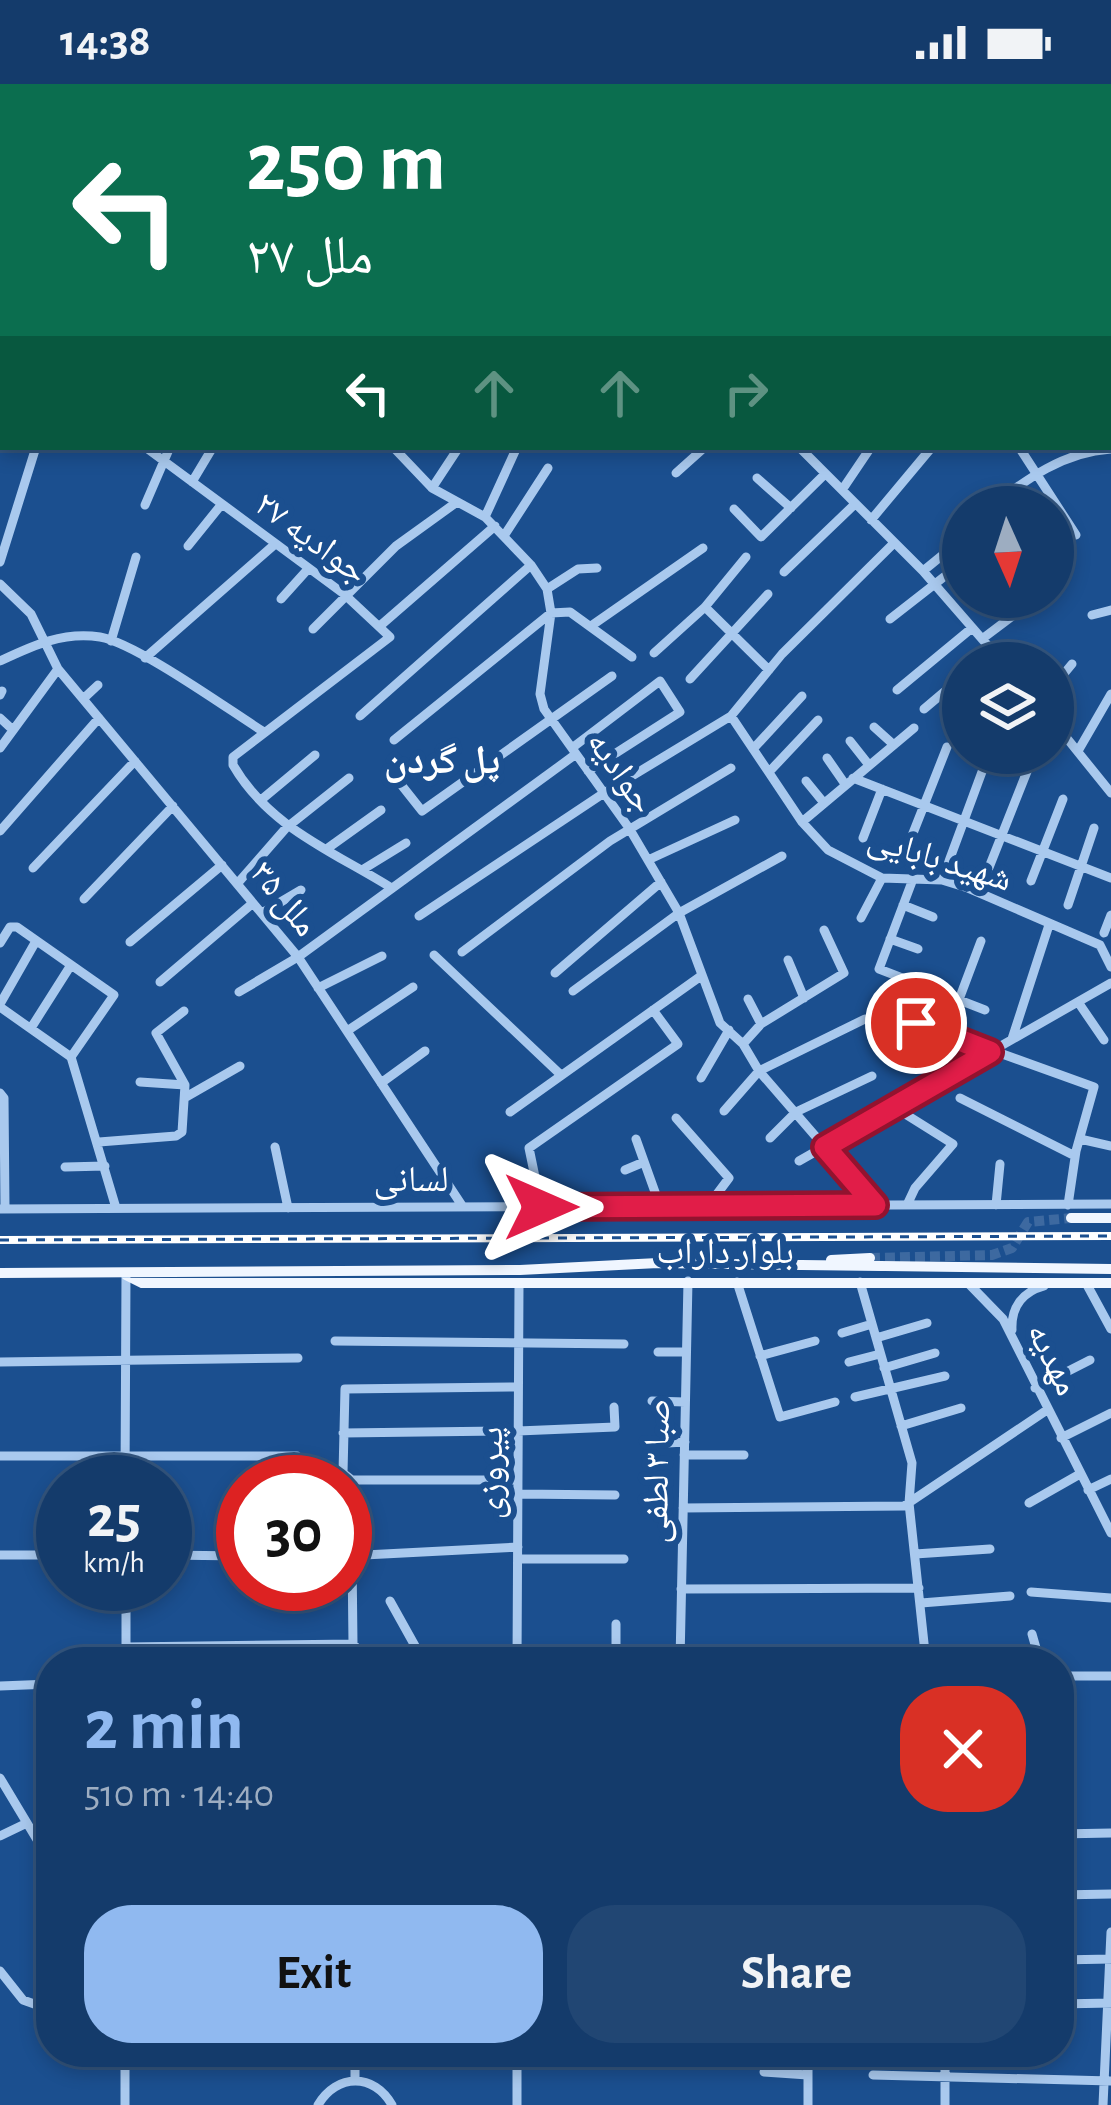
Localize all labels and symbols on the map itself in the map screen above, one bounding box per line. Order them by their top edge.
street label: جوادیه ۲۷ [247,485,374,591]
north arrow [942,486,1074,618]
street label: جوادیه [579,724,662,820]
district label: پل گردن [384,742,500,783]
street label: شهید بابایی [863,820,1016,900]
street label: ملل ۳۵ [242,855,325,945]
pin [865,972,967,1074]
position arrow [478,1144,604,1270]
street label: لسانی [373,1162,449,1200]
street label: بلوار داراب [656,1234,794,1271]
street label: مهدیه [1019,1317,1086,1401]
street label: صبا ۳ لطفی [638,1398,678,1544]
street label: پیروزی [473,1427,511,1519]
speed limit sign: 30 [216,1455,372,1611]

